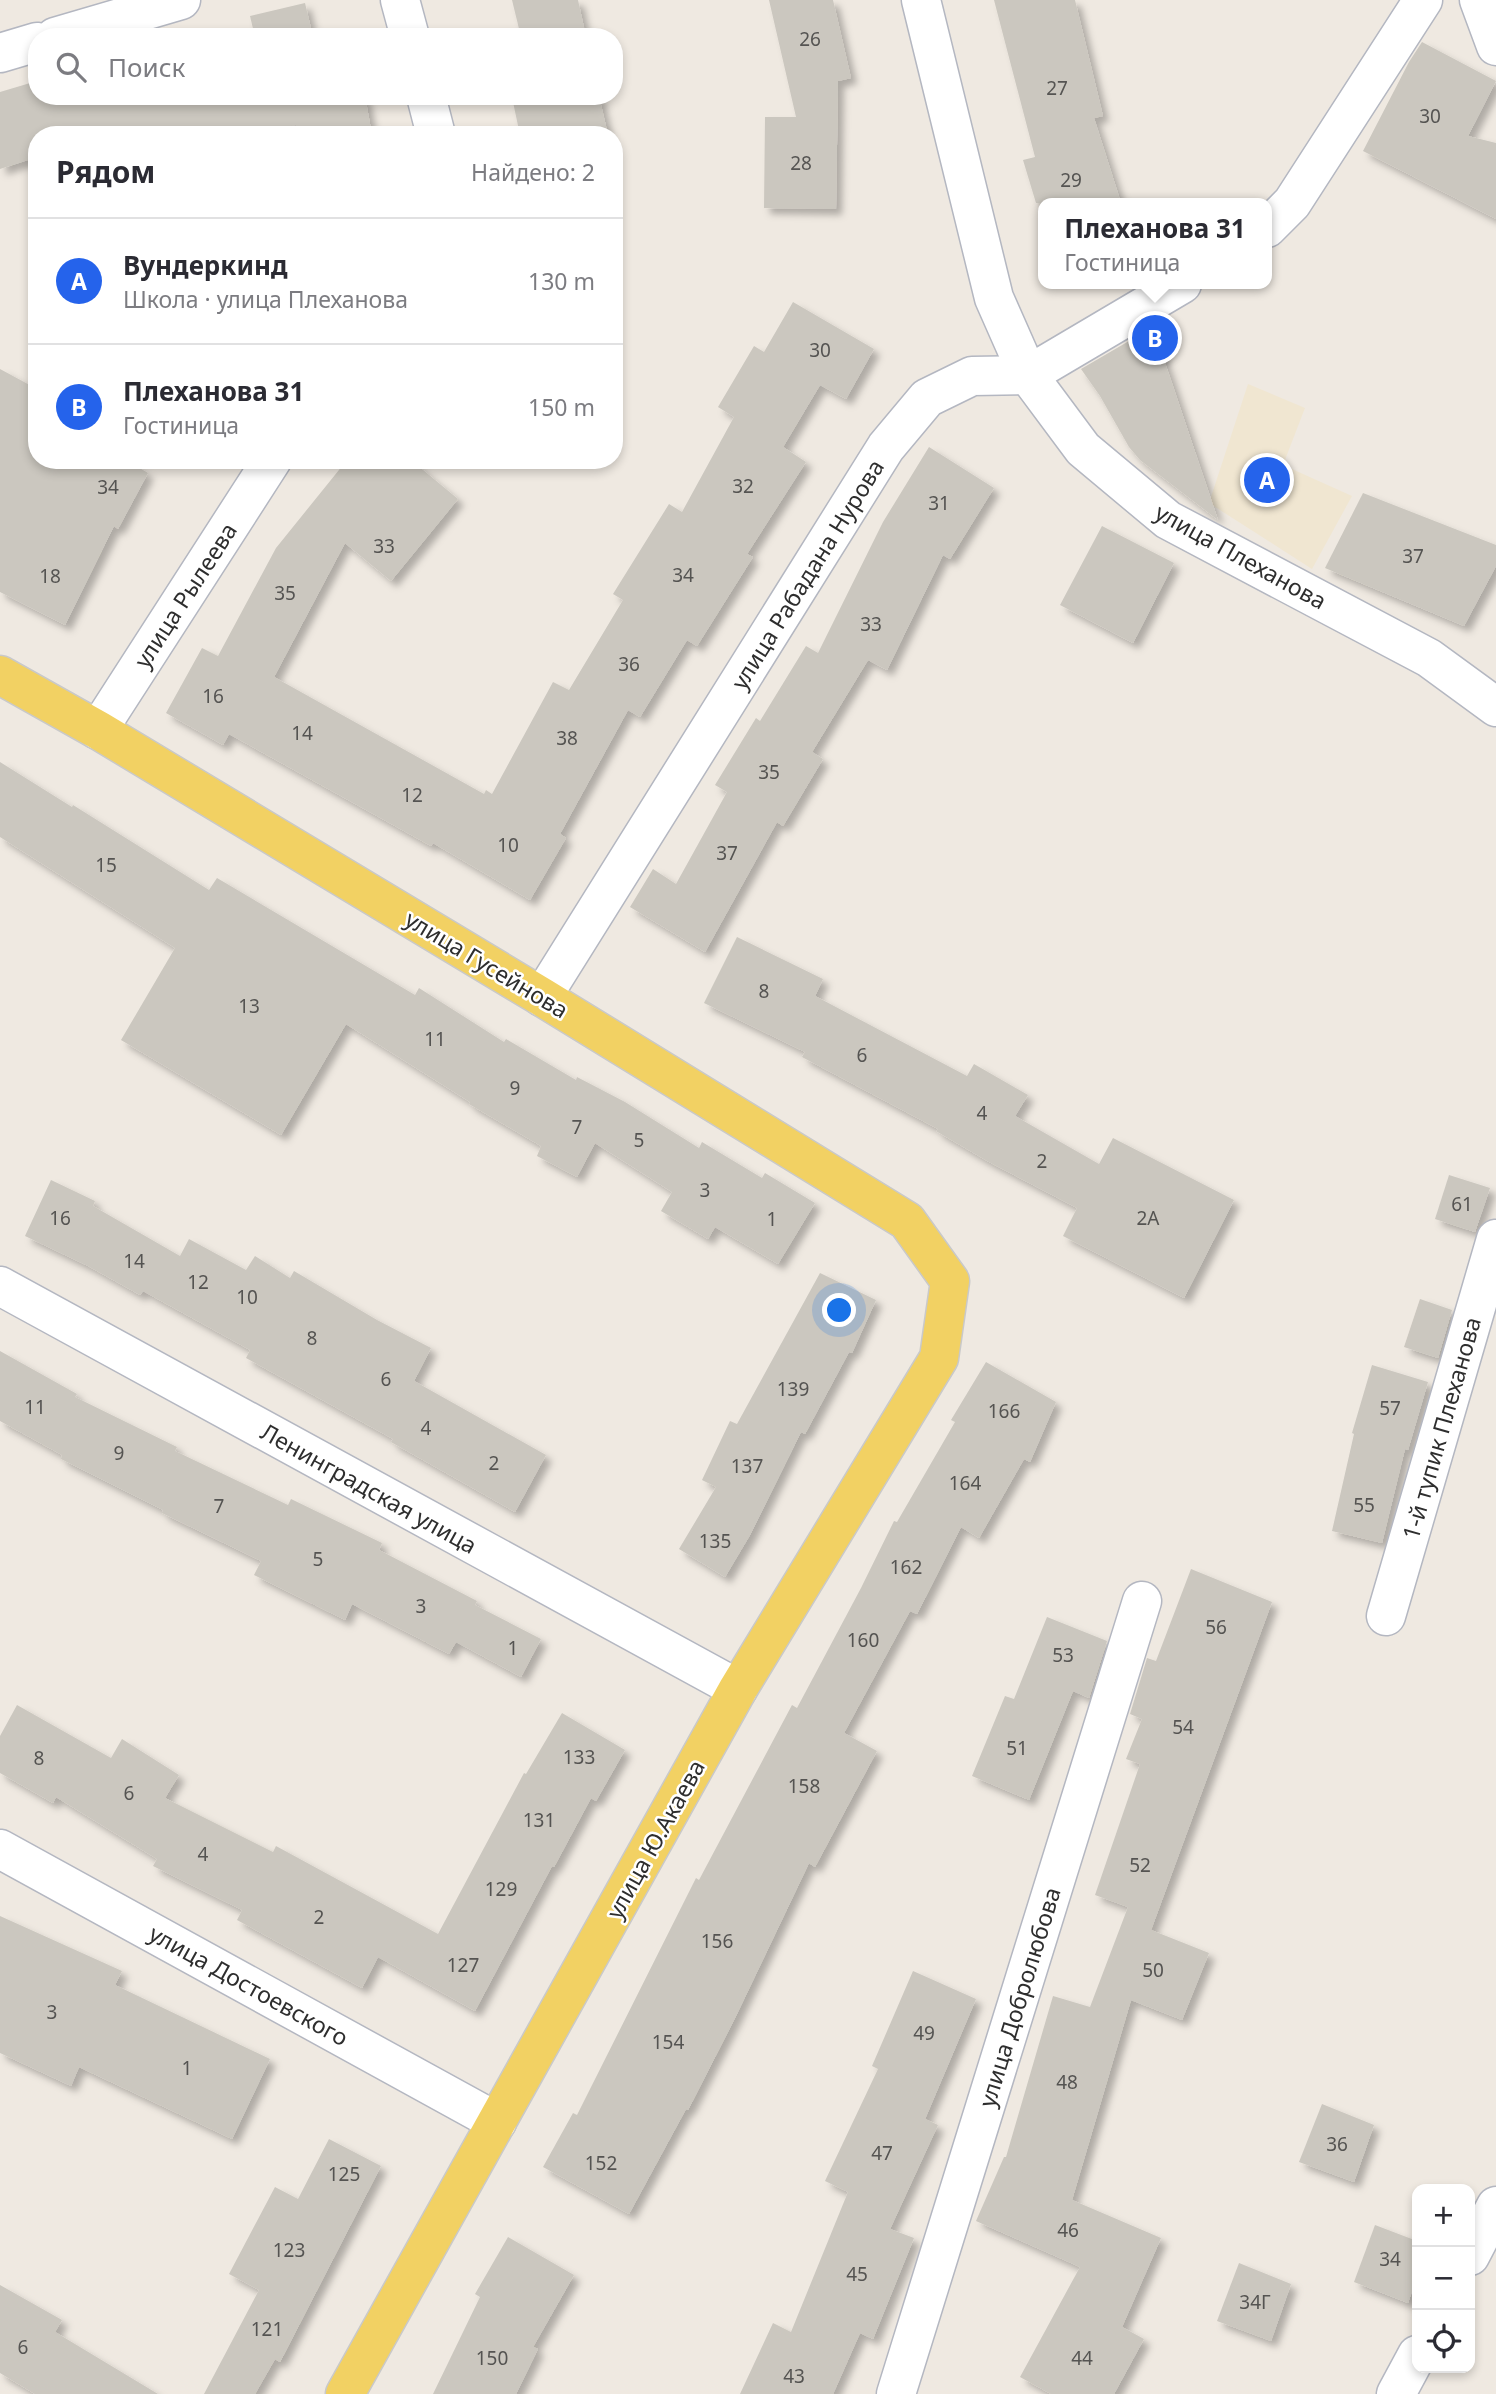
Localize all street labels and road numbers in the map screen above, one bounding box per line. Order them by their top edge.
street label: улица Рабадана Нурова [723,453,891,695]
street label: улица Плеханова [1150,496,1332,616]
street label: улица Рылеева [126,516,244,674]
street label: улица Гусейнова [399,903,575,1025]
street label: 1-й тупик Плеханова [1394,1313,1488,1543]
street label: Ленинградская улица [255,1415,483,1561]
street label: улица Ю.Акаева [598,1754,712,1924]
street label: улица Добролюбова [970,1883,1068,2111]
street label: улица Достоевского [144,1917,354,2053]

